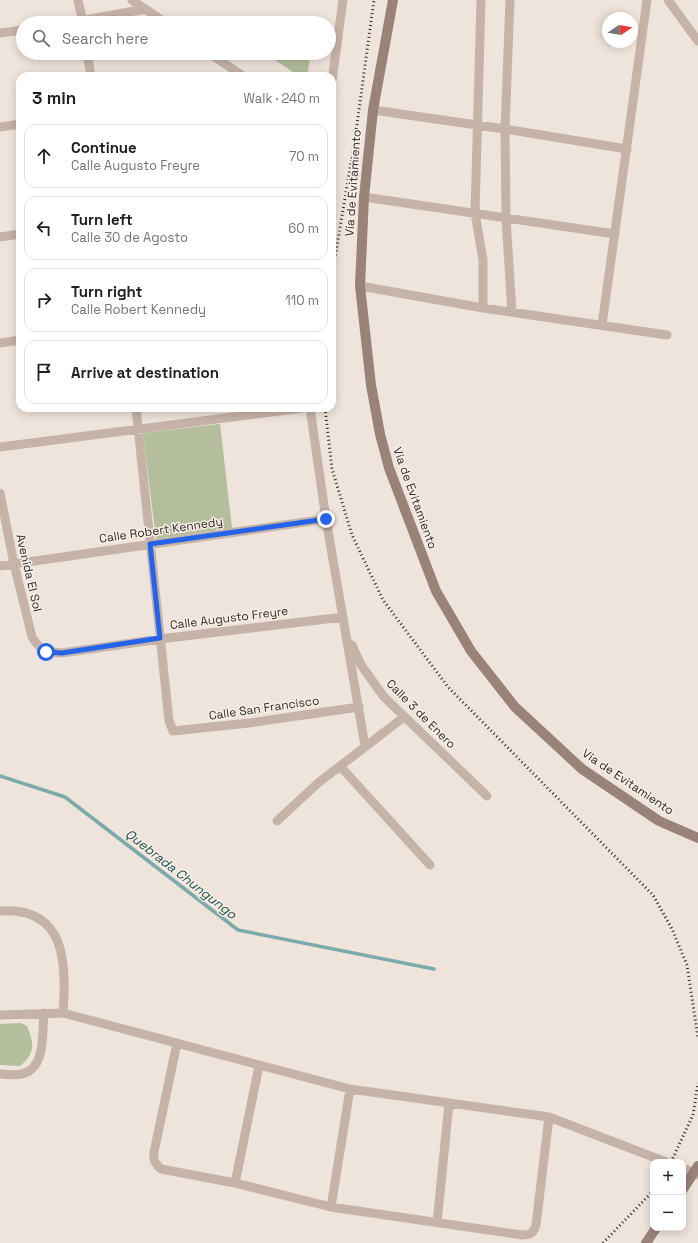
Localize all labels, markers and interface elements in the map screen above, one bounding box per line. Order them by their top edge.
north arrow [602,12,638,48]
search box [16,16,336,60]
icon: search [30,27,52,49]
text: Search here [62,29,148,48]
text: 3 min [32,87,76,109]
text: Walk · 240 m [244,90,320,107]
street label: Vía de Evitamiento [341,129,365,237]
text: Continue [71,138,137,157]
icon: ahead [33,145,55,167]
text: 70 m [289,148,319,165]
text: Calle Augusto Freyre [71,157,200,174]
text: Turn left [71,210,133,229]
icon: left [33,217,55,239]
text: 60 m [288,220,319,237]
text: Calle 30 de Agosto [71,229,188,246]
text: Turn right [71,282,142,301]
icon: right [33,289,55,311]
text: 110 m [285,292,319,309]
text: Calle Robert Kennedy [71,301,206,318]
icon: arrive [33,361,55,383]
text: Arrive at destination [71,363,219,382]
street label: Vía de Evitamiento [389,445,441,551]
route end [317,510,335,528]
street label: Calle Robert Kennedy [98,513,224,547]
street label: Avenida El Sol [12,533,46,613]
street label: Calle Augusto Freyre [169,603,289,633]
route start [37,643,55,661]
street label: Calle 3 de Enero [383,676,459,752]
street label: Calle San Francisco [208,692,320,724]
street label: Vía de Evitamiento [579,745,677,819]
water label: Quebrada Chungungo [122,825,241,923]
map controls [650,1159,686,1231]
button: + [650,1159,686,1195]
button: − [650,1195,686,1231]

